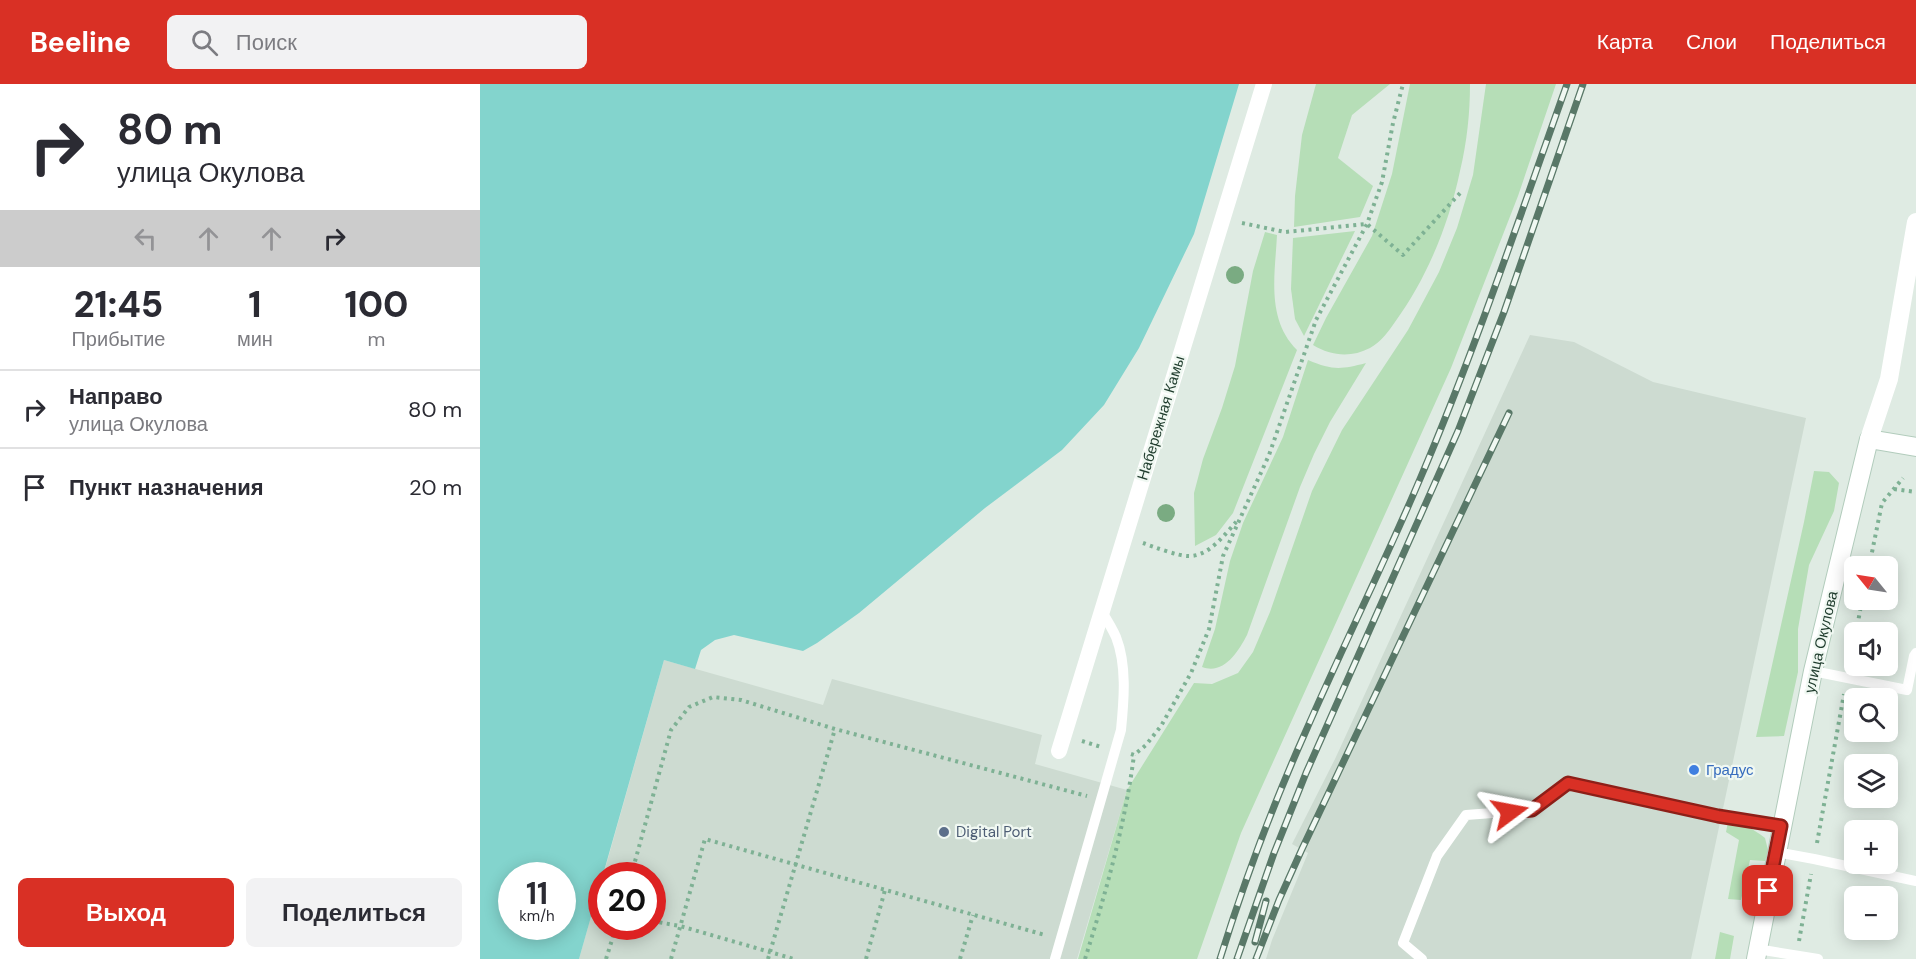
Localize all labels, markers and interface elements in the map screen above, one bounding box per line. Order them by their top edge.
search box [167,15,587,69]
text: Beeline [30,24,131,61]
icon: search [188,26,221,59]
text: Поиск [236,28,297,57]
text: Карта [1597,28,1653,56]
text: Слои [1686,28,1737,56]
text: Поделиться [1770,28,1886,56]
text: 80 m [117,102,223,157]
icon: right [18,108,96,186]
text: улица Окулова [117,155,305,190]
icon: left [129,222,162,255]
icon: ahead [192,222,225,255]
icon: ahead [255,222,288,255]
icon: right [318,222,351,255]
text: 21:45 [74,281,163,328]
text: 1 [248,281,262,328]
text: 100 [344,281,409,328]
text: Прибытие [71,326,165,352]
text: мин [237,326,273,352]
text: m [368,326,385,352]
street label: Набережная Камы [1133,353,1189,483]
text: Направо [69,382,163,411]
icon: right [18,393,51,426]
text: 80 m [408,395,462,424]
text: улица Окулова [69,411,208,437]
icon: arrive [18,471,51,504]
text: Пункт назначения [69,473,264,502]
text: 20 m [409,473,462,502]
north arrow [1844,556,1898,610]
map controls [1844,556,1898,940]
street label: улица Окулова [1800,588,1843,695]
button: sound [1844,622,1898,676]
button: search [1844,688,1898,742]
button: layers [1844,754,1898,808]
place label: Градус [1706,760,1754,780]
marker: Градус [1687,763,1701,777]
position arrow [1478,780,1542,844]
button: + [1844,820,1898,874]
place label: Digital Port [956,822,1032,842]
marker: Digital Port [937,825,951,839]
speed limit sign: 20 [588,862,666,940]
pin [1742,865,1793,916]
text: 11 [526,874,548,913]
icon: arrive [1751,874,1784,907]
button: Выход [18,878,234,947]
button: Поделиться [246,878,462,947]
button: − [1844,886,1898,940]
text: km/h [519,906,555,926]

